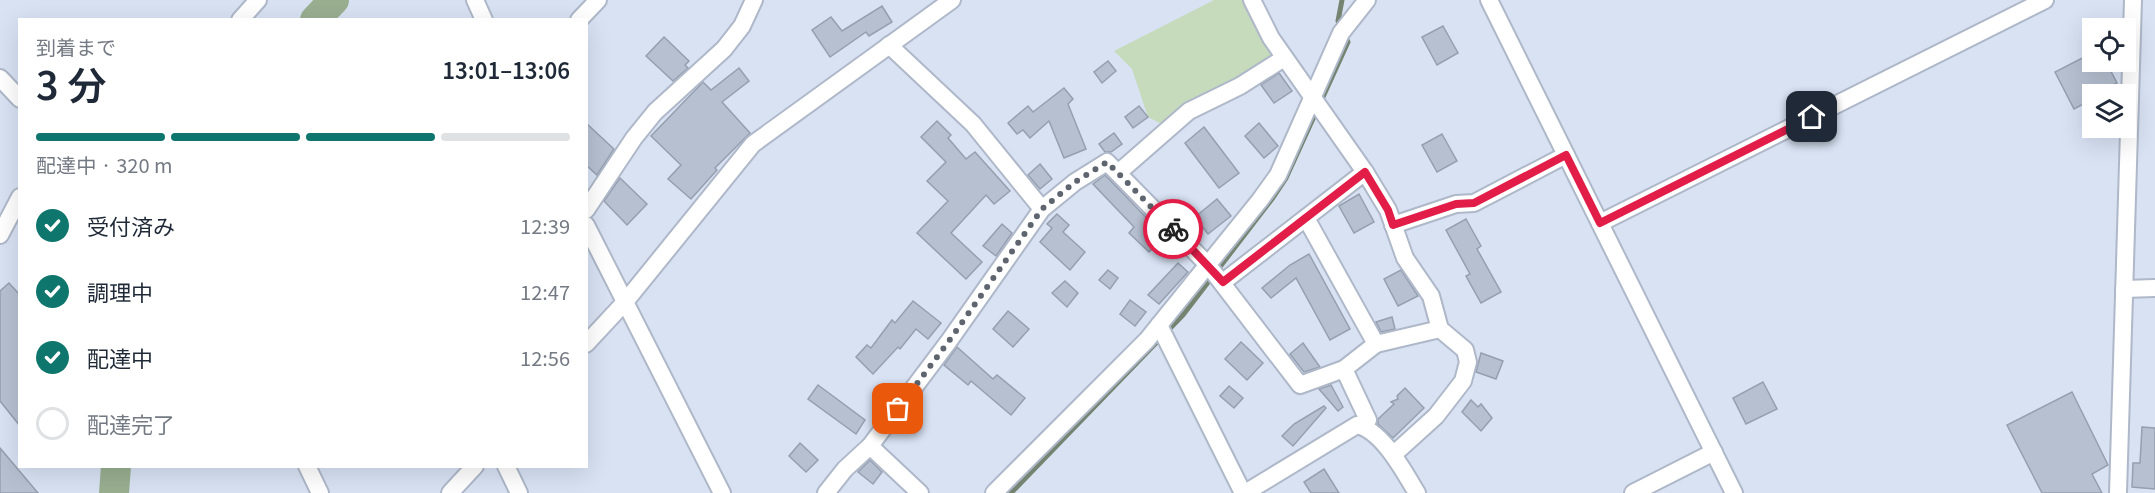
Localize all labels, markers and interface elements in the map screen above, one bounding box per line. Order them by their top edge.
map controls [2082,18,2136,138]
button: locate [2082,18,2136,72]
text: 到着まで [36,32,116,61]
text: 13:01–13:06 [442,53,570,85]
text: 3 分 [36,55,106,111]
button: layers [2082,84,2136,138]
pin [1786,91,1837,142]
icon: home [1795,100,1828,133]
text: 配達中 · 320 m [36,150,172,179]
courier [1143,199,1203,259]
icon: check [36,209,69,242]
text: 受付済み [87,209,175,241]
text: 12:39 [520,211,570,240]
icon: bike [1157,213,1190,246]
icon: check [36,275,69,308]
text: 調理中 [87,275,153,307]
text: 12:47 [520,277,570,306]
icon: check [36,341,69,374]
text: 配達中 [87,341,153,373]
text: 12:56 [520,343,570,372]
pin [872,383,923,434]
icon: bag [881,392,914,425]
text: 配達完了 [87,407,175,439]

